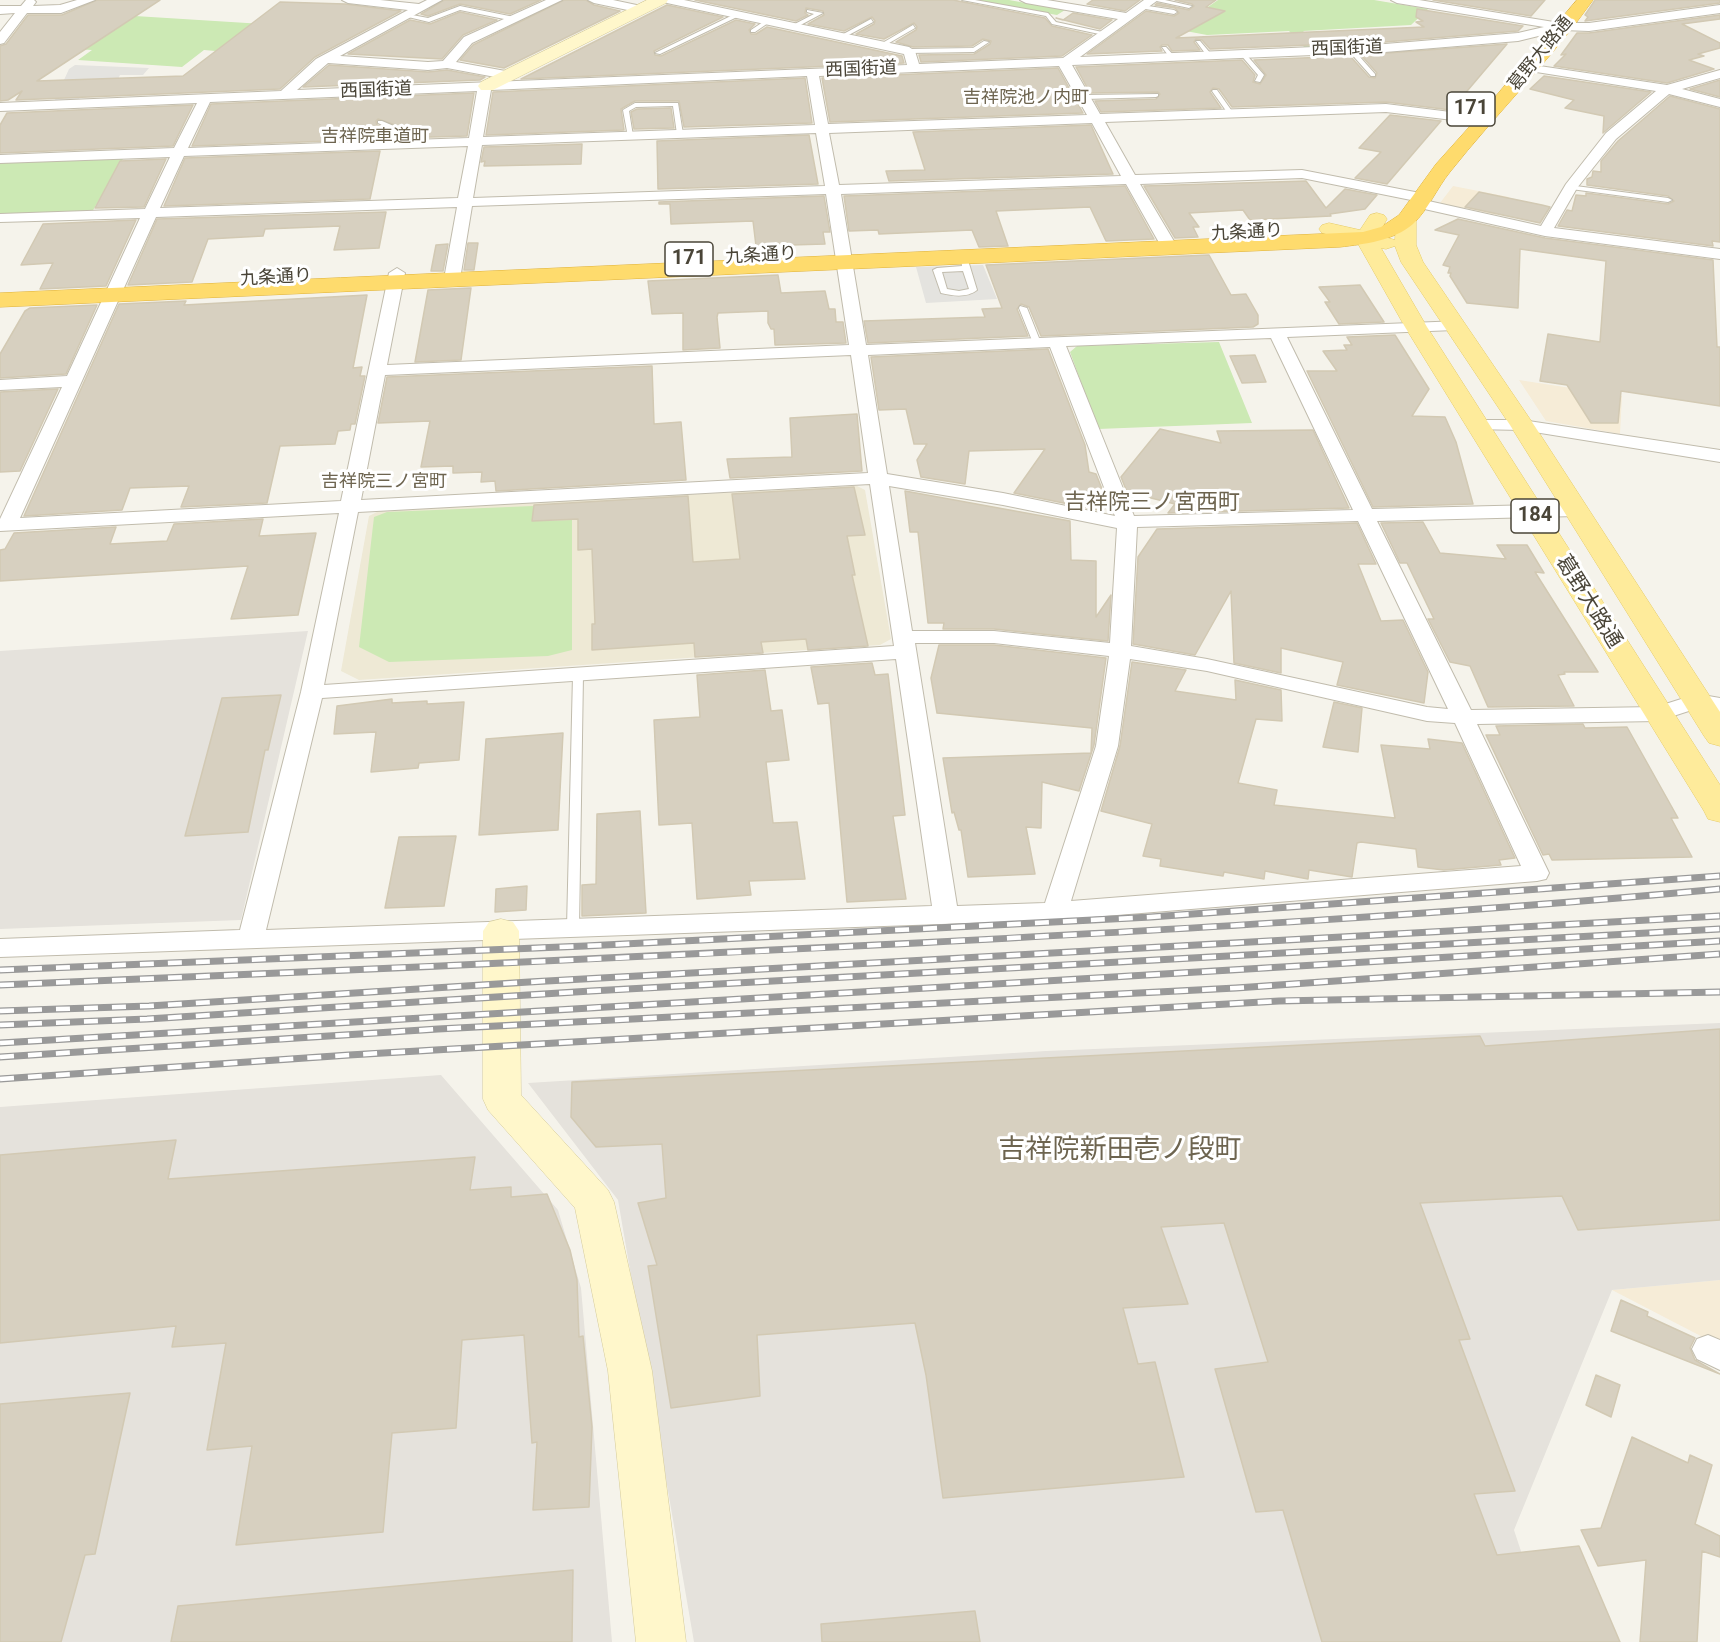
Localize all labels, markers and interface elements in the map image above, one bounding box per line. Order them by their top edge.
street label: 葛野大路通 [1504,12,1578,96]
street label: 西国街道 [1311,37,1383,61]
street label: 西国街道 [825,58,897,82]
street label: 西国街道 [340,79,412,103]
district label: 吉祥院池ノ内町 [963,87,1089,109]
road number: 171 [1447,92,1495,126]
district label: 吉祥院車道町 [321,126,429,148]
street label: 九条通り [1210,220,1284,246]
road number: 171 [665,242,713,276]
street label: 九条通り [724,243,798,269]
street label: 九条通り [239,265,313,291]
district label: 吉祥院三ノ宮町 [321,471,447,493]
district label: 吉祥院三ノ宮西町 [1064,490,1240,516]
road number: 184 [1511,499,1559,533]
street label: 葛野大路通 [1549,551,1627,653]
district label: 吉祥院新田壱ノ段町 [999,1135,1241,1167]

